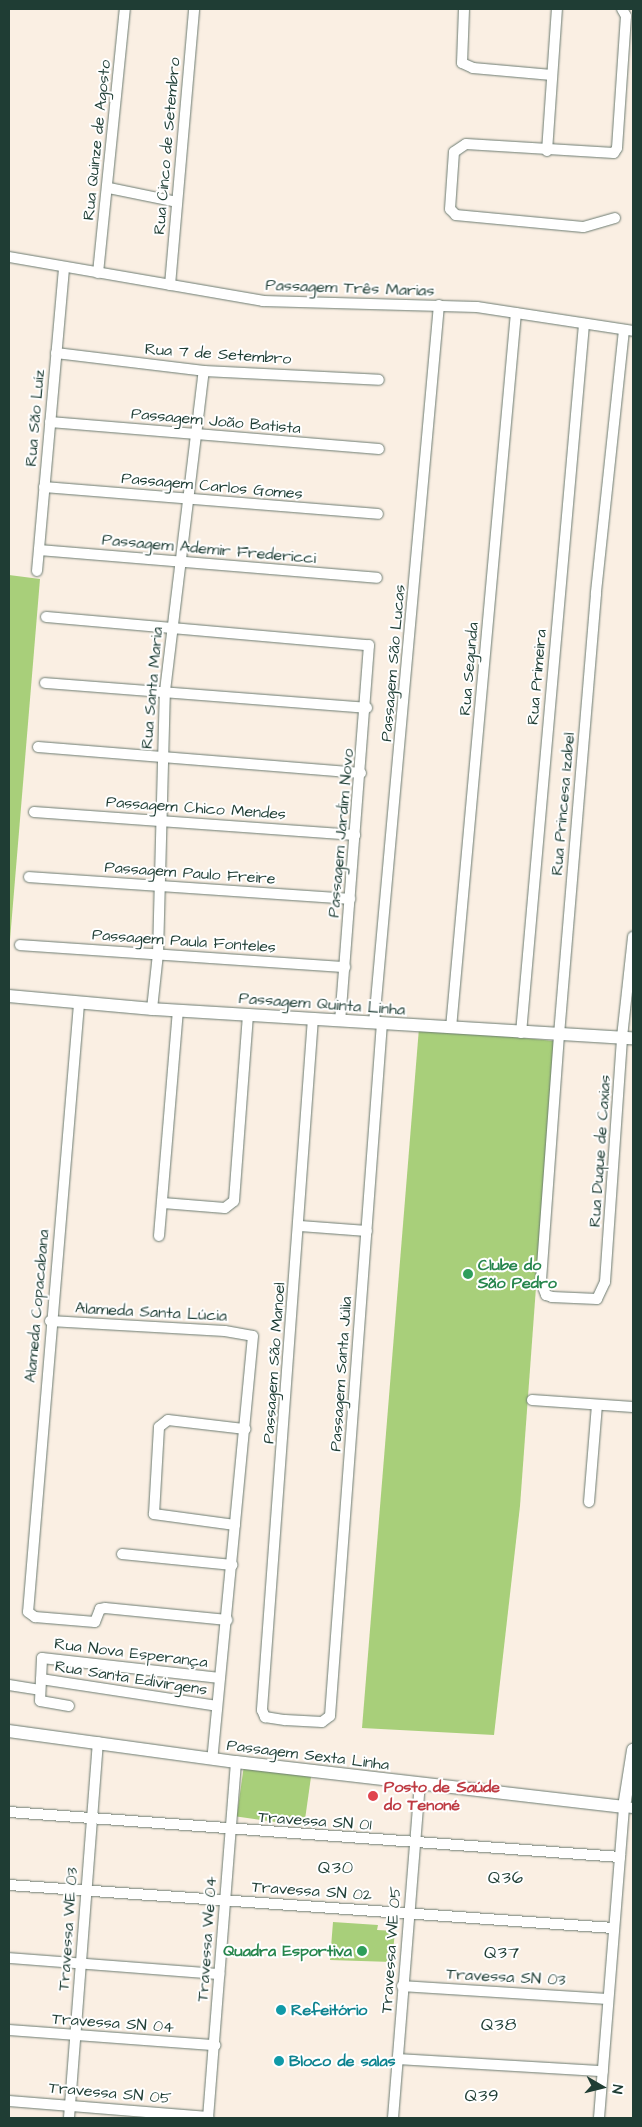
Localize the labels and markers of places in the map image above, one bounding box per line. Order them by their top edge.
place label: Clube do São Pedro [478,1255,557,1293]
marker: Clube do São Pedro [462,1268,474,1280]
place label: Posto de Saúde do Tenoné [384,1777,500,1815]
marker: Posto de Saúde do Tenoné [366,1789,380,1803]
place label: Quadra Esportiva [223,1941,352,1961]
marker: Quadra Esportiva [356,1945,368,1957]
place label: Refeitório [291,2000,367,2020]
marker: Refeitório [275,2004,287,2016]
place label: Bloco de salas [289,2051,396,2071]
marker: Bloco de salas [273,2055,285,2067]

